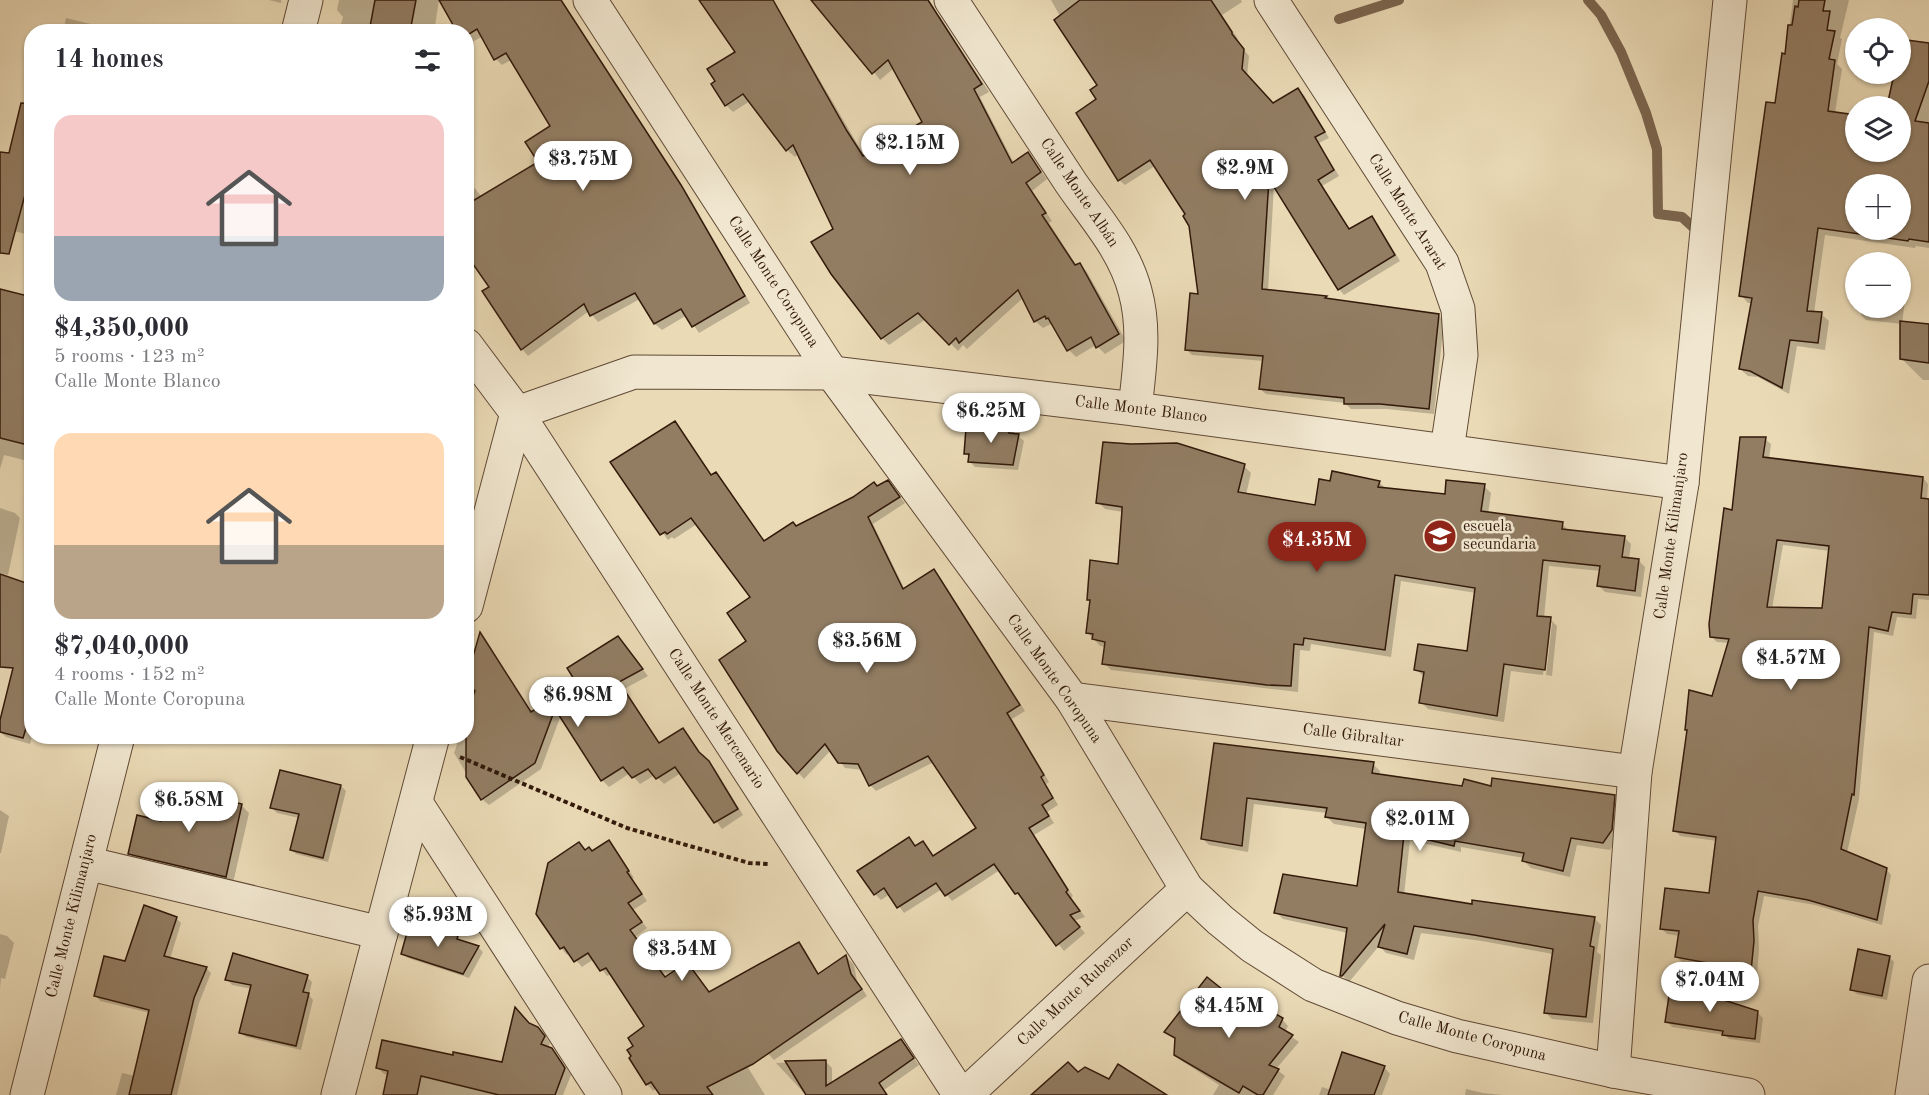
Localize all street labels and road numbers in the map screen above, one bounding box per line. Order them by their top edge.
street label: Calle Monte Albán [1037,136,1122,251]
street label: Calle Monte Ararat [1365,151,1449,273]
street label: Calle Monte Coropuna [725,213,821,351]
street label: Calle Monte Blanco [1074,394,1208,426]
street label: Calle Monte Kilimanjaro [1652,451,1692,620]
street label: Calle Monte Coropuna [1004,612,1105,746]
street label: Calle Monte Mercenario [665,646,767,792]
street label: Calle Gibraltar [1301,722,1405,750]
street label: Calle Monte Kilimanjaro [44,832,100,1000]
street label: Calle Monte Rubenzor [1015,934,1137,1050]
street label: Calle Monte Coropuna [1396,1009,1548,1065]

